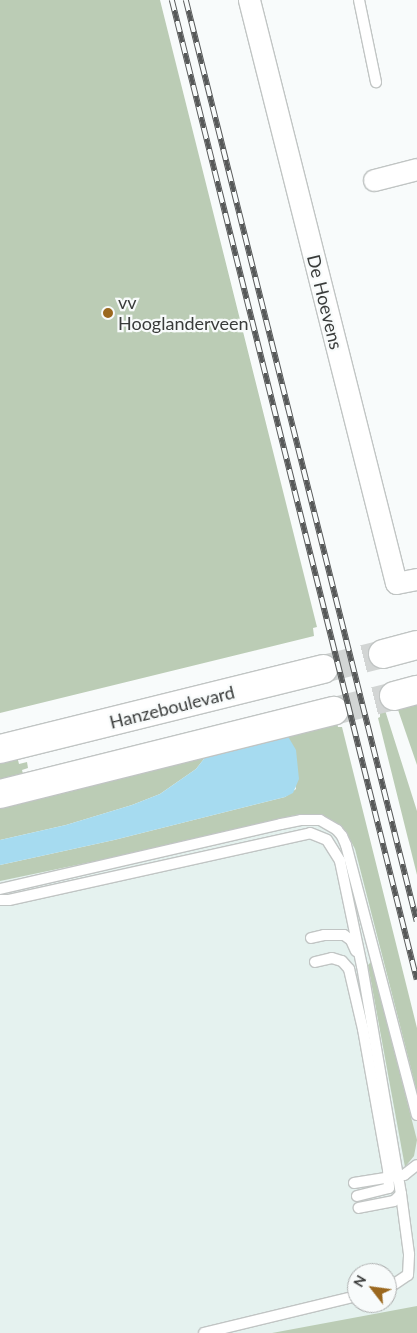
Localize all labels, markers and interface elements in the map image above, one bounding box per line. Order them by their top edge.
street label: De Hoevens [303,252,347,352]
place label: vv Hooglanderveen [118,292,249,334]
marker: vv Hooglanderveen [102,307,114,319]
street label: Hanzeboulevard [107,681,237,733]
north arrow [347,1263,397,1313]
text: N [349,1272,369,1290]

